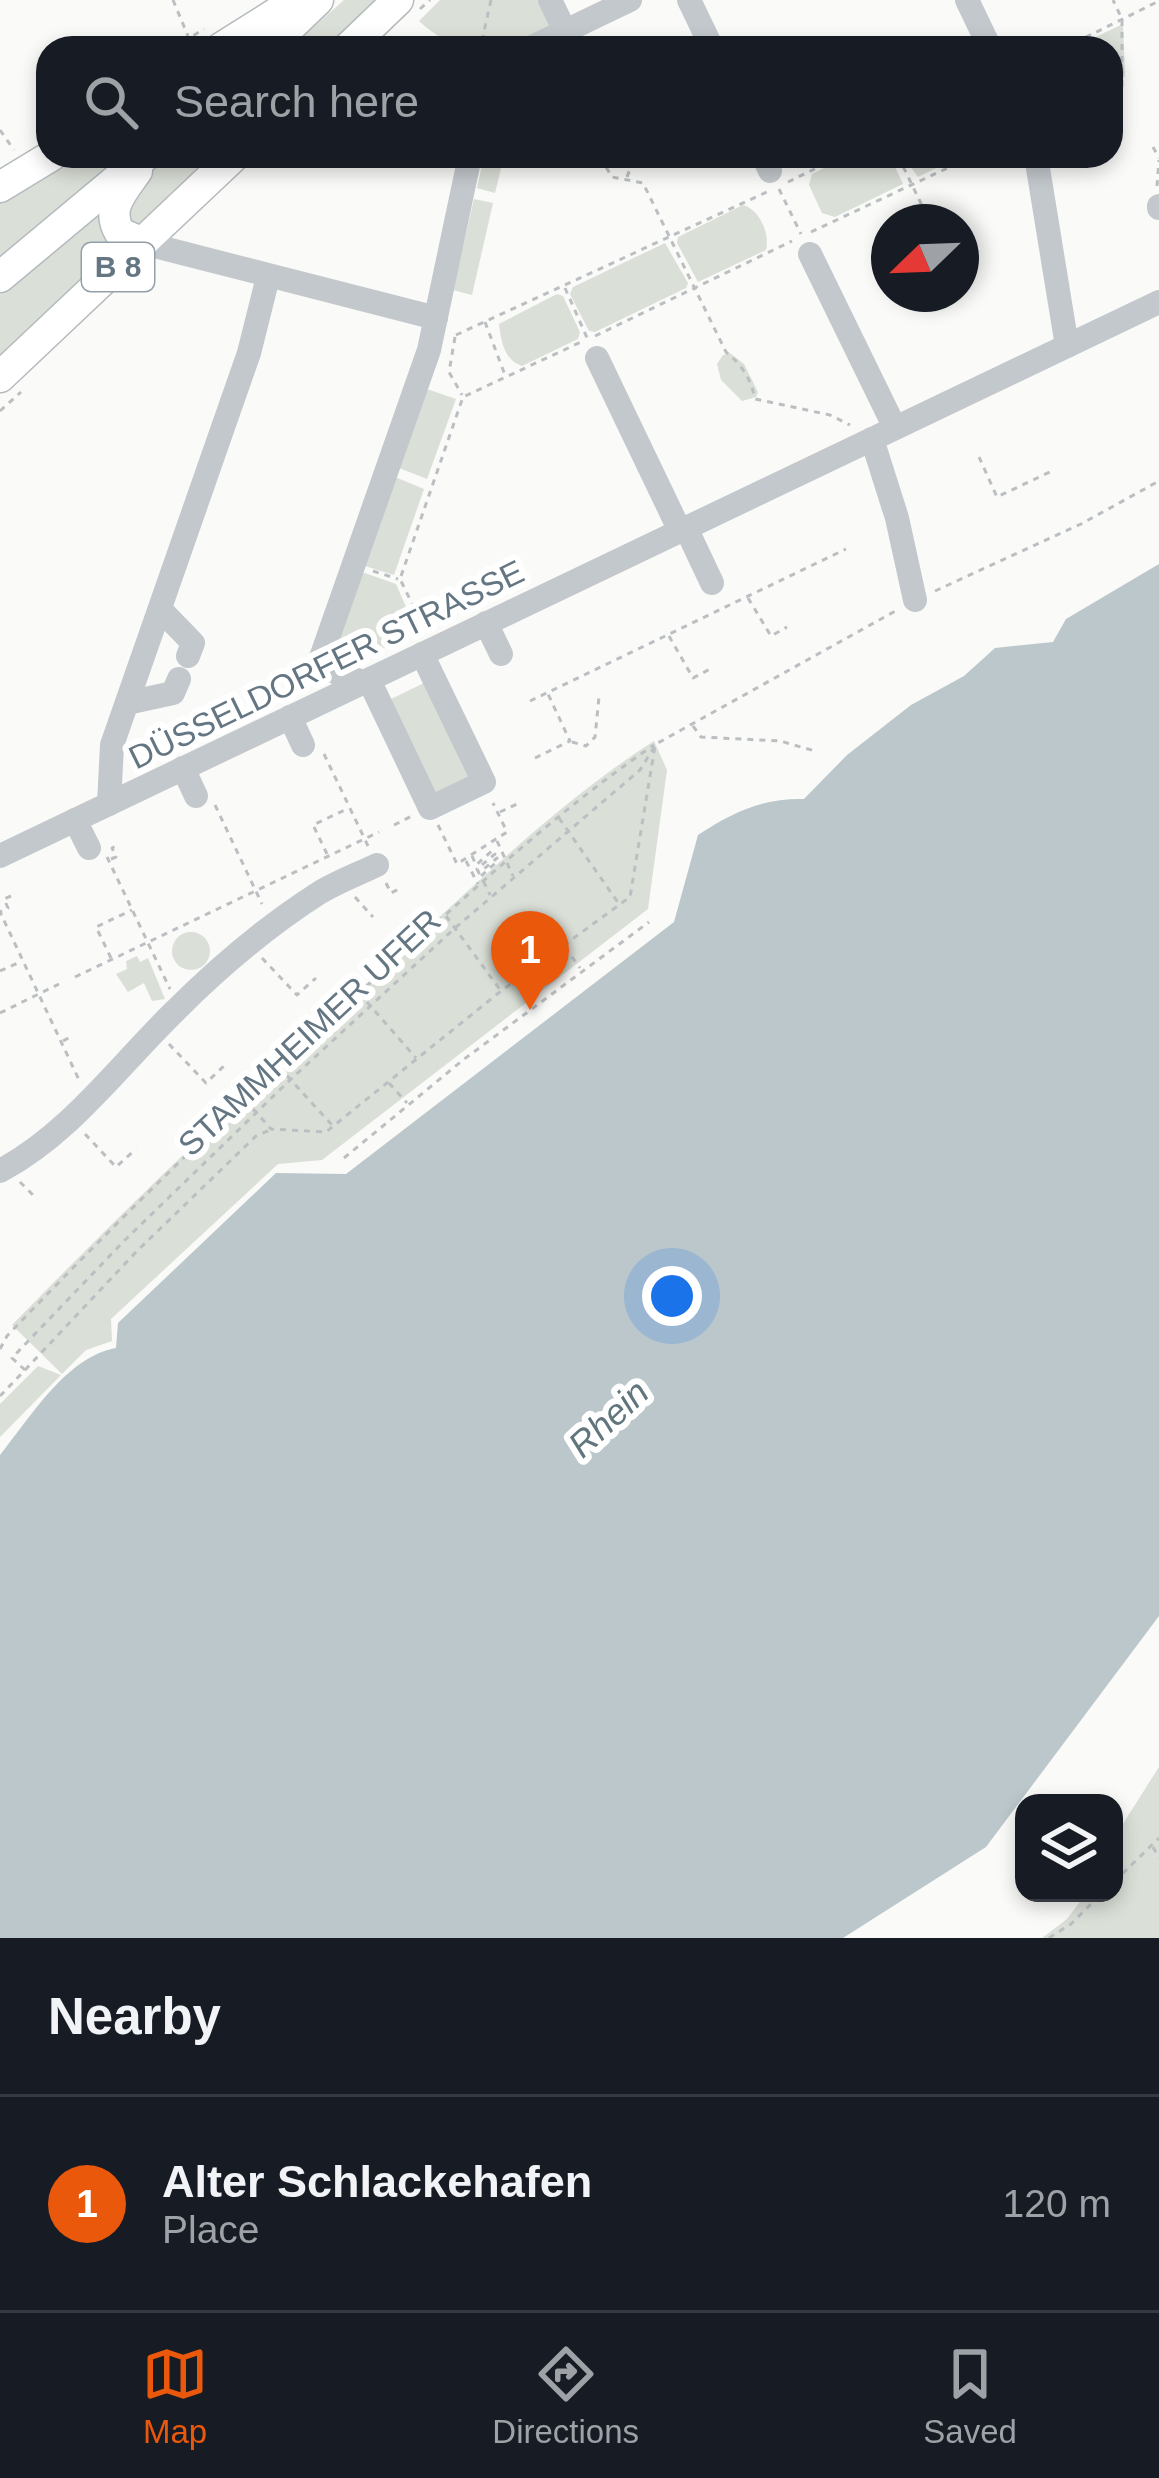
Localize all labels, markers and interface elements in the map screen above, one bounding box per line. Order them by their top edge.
search box [36,36,1123,168]
icon: search [78,69,144,135]
text: Search here [174,76,419,127]
north arrow [871,204,979,312]
road number: B 8 [82,243,154,291]
street label: DÜSSELDORFER STRASSE [123,553,530,776]
street label: STAMMHEIMER UFER [171,902,448,1163]
pin: 1 [491,911,569,1010]
your location [642,1266,702,1326]
water label: Rhein [560,1371,657,1465]
map controls [1015,1794,1123,1902]
button: layers [1015,1794,1123,1902]
text: Nearby [48,1988,221,2045]
text: Alter Schlackehafen [162,2156,592,2207]
text: 1 [76,2182,98,2225]
text: 120 m [1003,2182,1111,2225]
text: Place [162,2208,260,2251]
tab: Map [142,2341,208,2451]
tab: Directions [492,2341,639,2451]
tab: Saved [923,2341,1017,2451]

